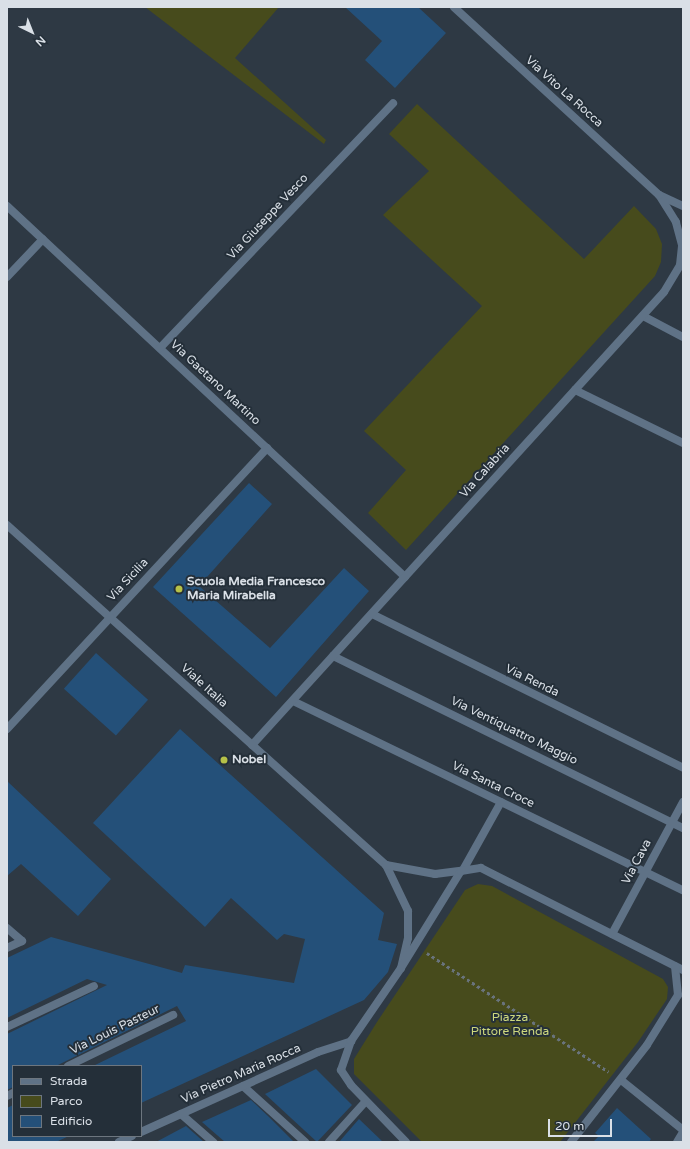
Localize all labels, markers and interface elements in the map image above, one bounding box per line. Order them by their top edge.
north arrow [12,12,52,52]
text: N [33,33,48,49]
street label: Via Vito La Rocca [522,53,606,131]
street label: Via Giuseppe Vesco [225,171,311,263]
street label: Via Gaetano Martino [167,338,263,428]
street label: Via Calabria [457,441,513,501]
street label: Via Sicilia [105,556,151,604]
place label: Scuola Media Francesco Maria Mirabella [187,575,325,603]
marker: Scuola Media Francesco Maria Mirabella [174,584,184,594]
street label: Viale Italia [178,661,230,711]
street label: Via Renda [503,662,561,700]
street label: Via Ventiquattro Maggio [448,694,580,768]
place label: Nobel [232,753,266,767]
marker: Nobel [219,755,229,765]
street label: Via Santa Croce [449,759,537,811]
street label: Via Cava [619,837,655,887]
street label: Via Louis Pasteur [68,1002,162,1058]
park label: Piazza Pittore Renda [471,1011,549,1039]
street label: Via Pietro Maria Rocca [179,1041,303,1107]
legend [12,1065,142,1137]
text: Strada [50,1074,87,1088]
text: Parco [50,1094,83,1108]
scale bar [550,1111,614,1137]
text: Edificio [50,1114,92,1128]
text: 20 m [555,1119,584,1133]

